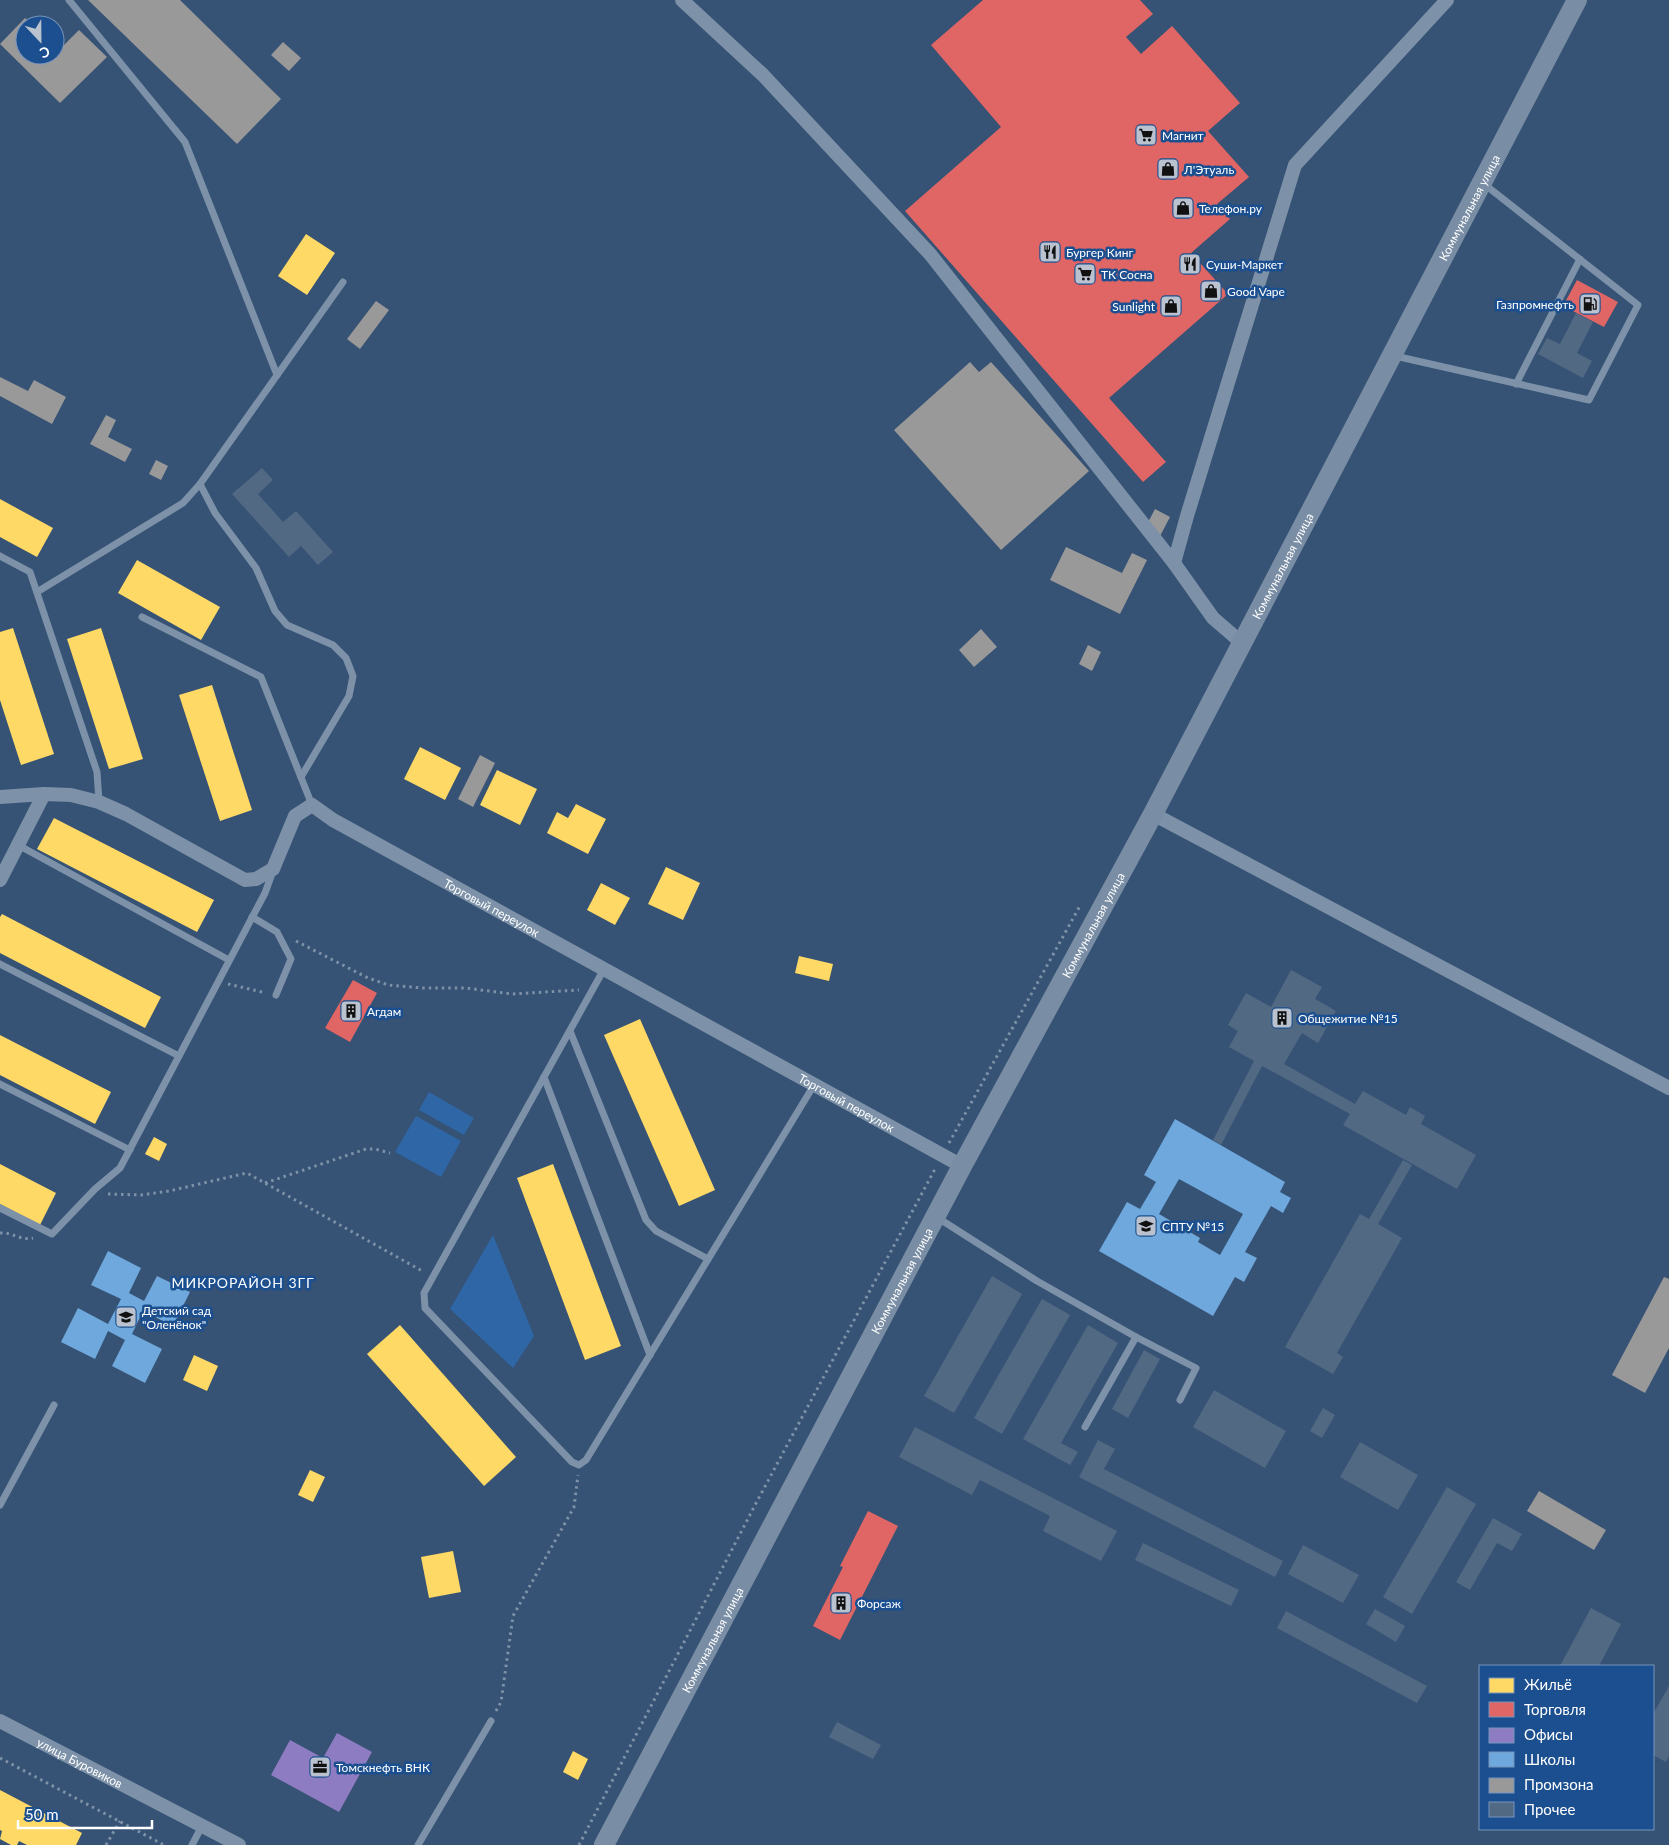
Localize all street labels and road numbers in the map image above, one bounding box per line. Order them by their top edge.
street label: Коммунальная улица [1435,152,1503,263]
street label: Коммунальная улица [1249,510,1316,621]
street label: Коммунальная улица [1058,870,1128,980]
street label: Торговый переулок [441,875,543,940]
street label: Торговый переулок [796,1070,898,1135]
street label: Коммунальная улица [868,1225,936,1336]
street label: Коммунальная улица [678,1584,746,1695]
street label: улица Буровиков [35,1734,125,1791]

